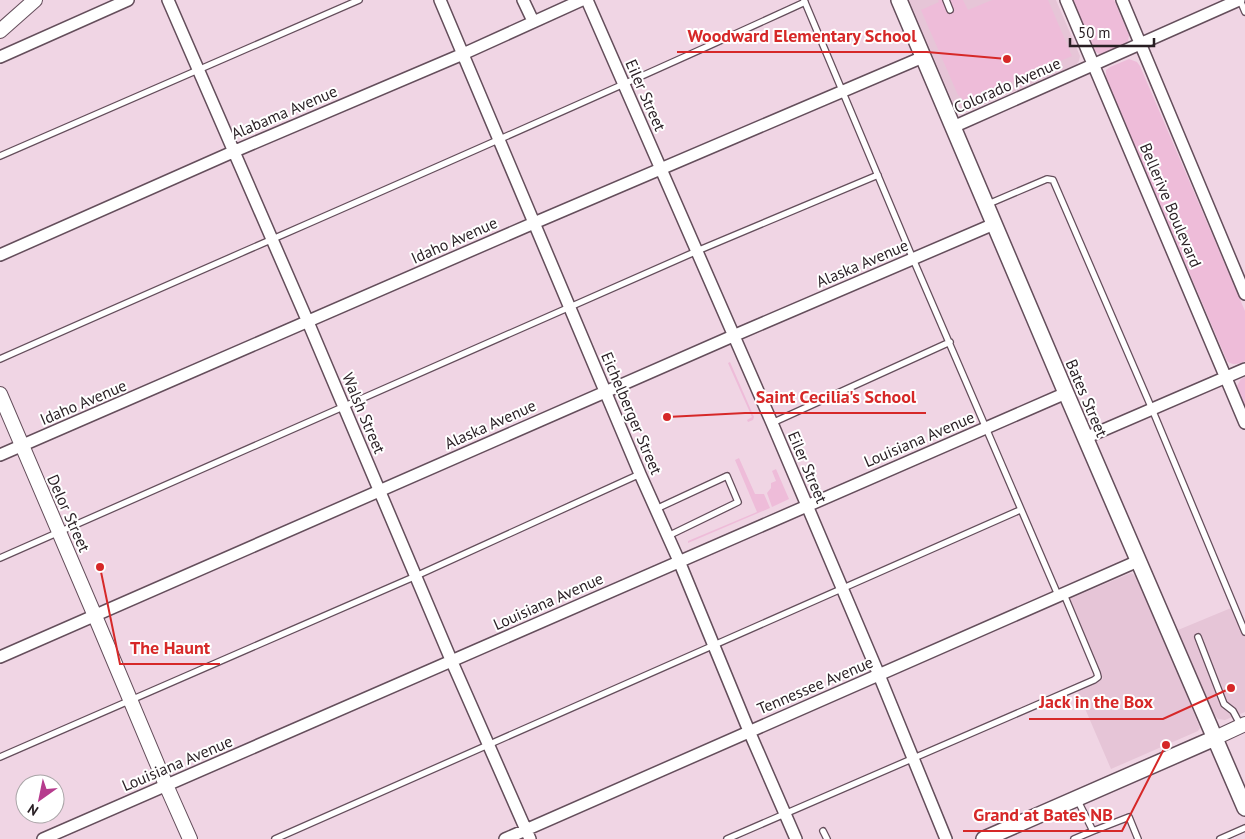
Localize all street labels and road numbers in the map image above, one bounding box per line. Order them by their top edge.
street label: Colorado Avenue [951,53,1063,117]
street label: Eiler Street [621,56,671,134]
street label: Alabama Avenue [228,81,340,143]
street label: Bellerive Boulevard [1136,140,1206,270]
street label: Idaho Avenue [408,212,500,268]
street label: Alaska Avenue [813,235,911,291]
street label: Eichelberger Street [597,349,667,478]
street label: Bates Street [1062,356,1113,440]
street label: Walsh Street [338,370,390,457]
street label: Idaho Avenue [37,375,129,429]
street label: Alaska Avenue [441,395,539,453]
street label: Louisiana Avenue [861,407,977,471]
street label: Eiler Street [784,428,832,507]
street label: Delor Street [43,471,95,555]
street label: Louisiana Avenue [490,568,606,634]
street label: Tennessee Avenue [754,652,876,718]
street label: Louisiana Avenue [119,731,235,795]

